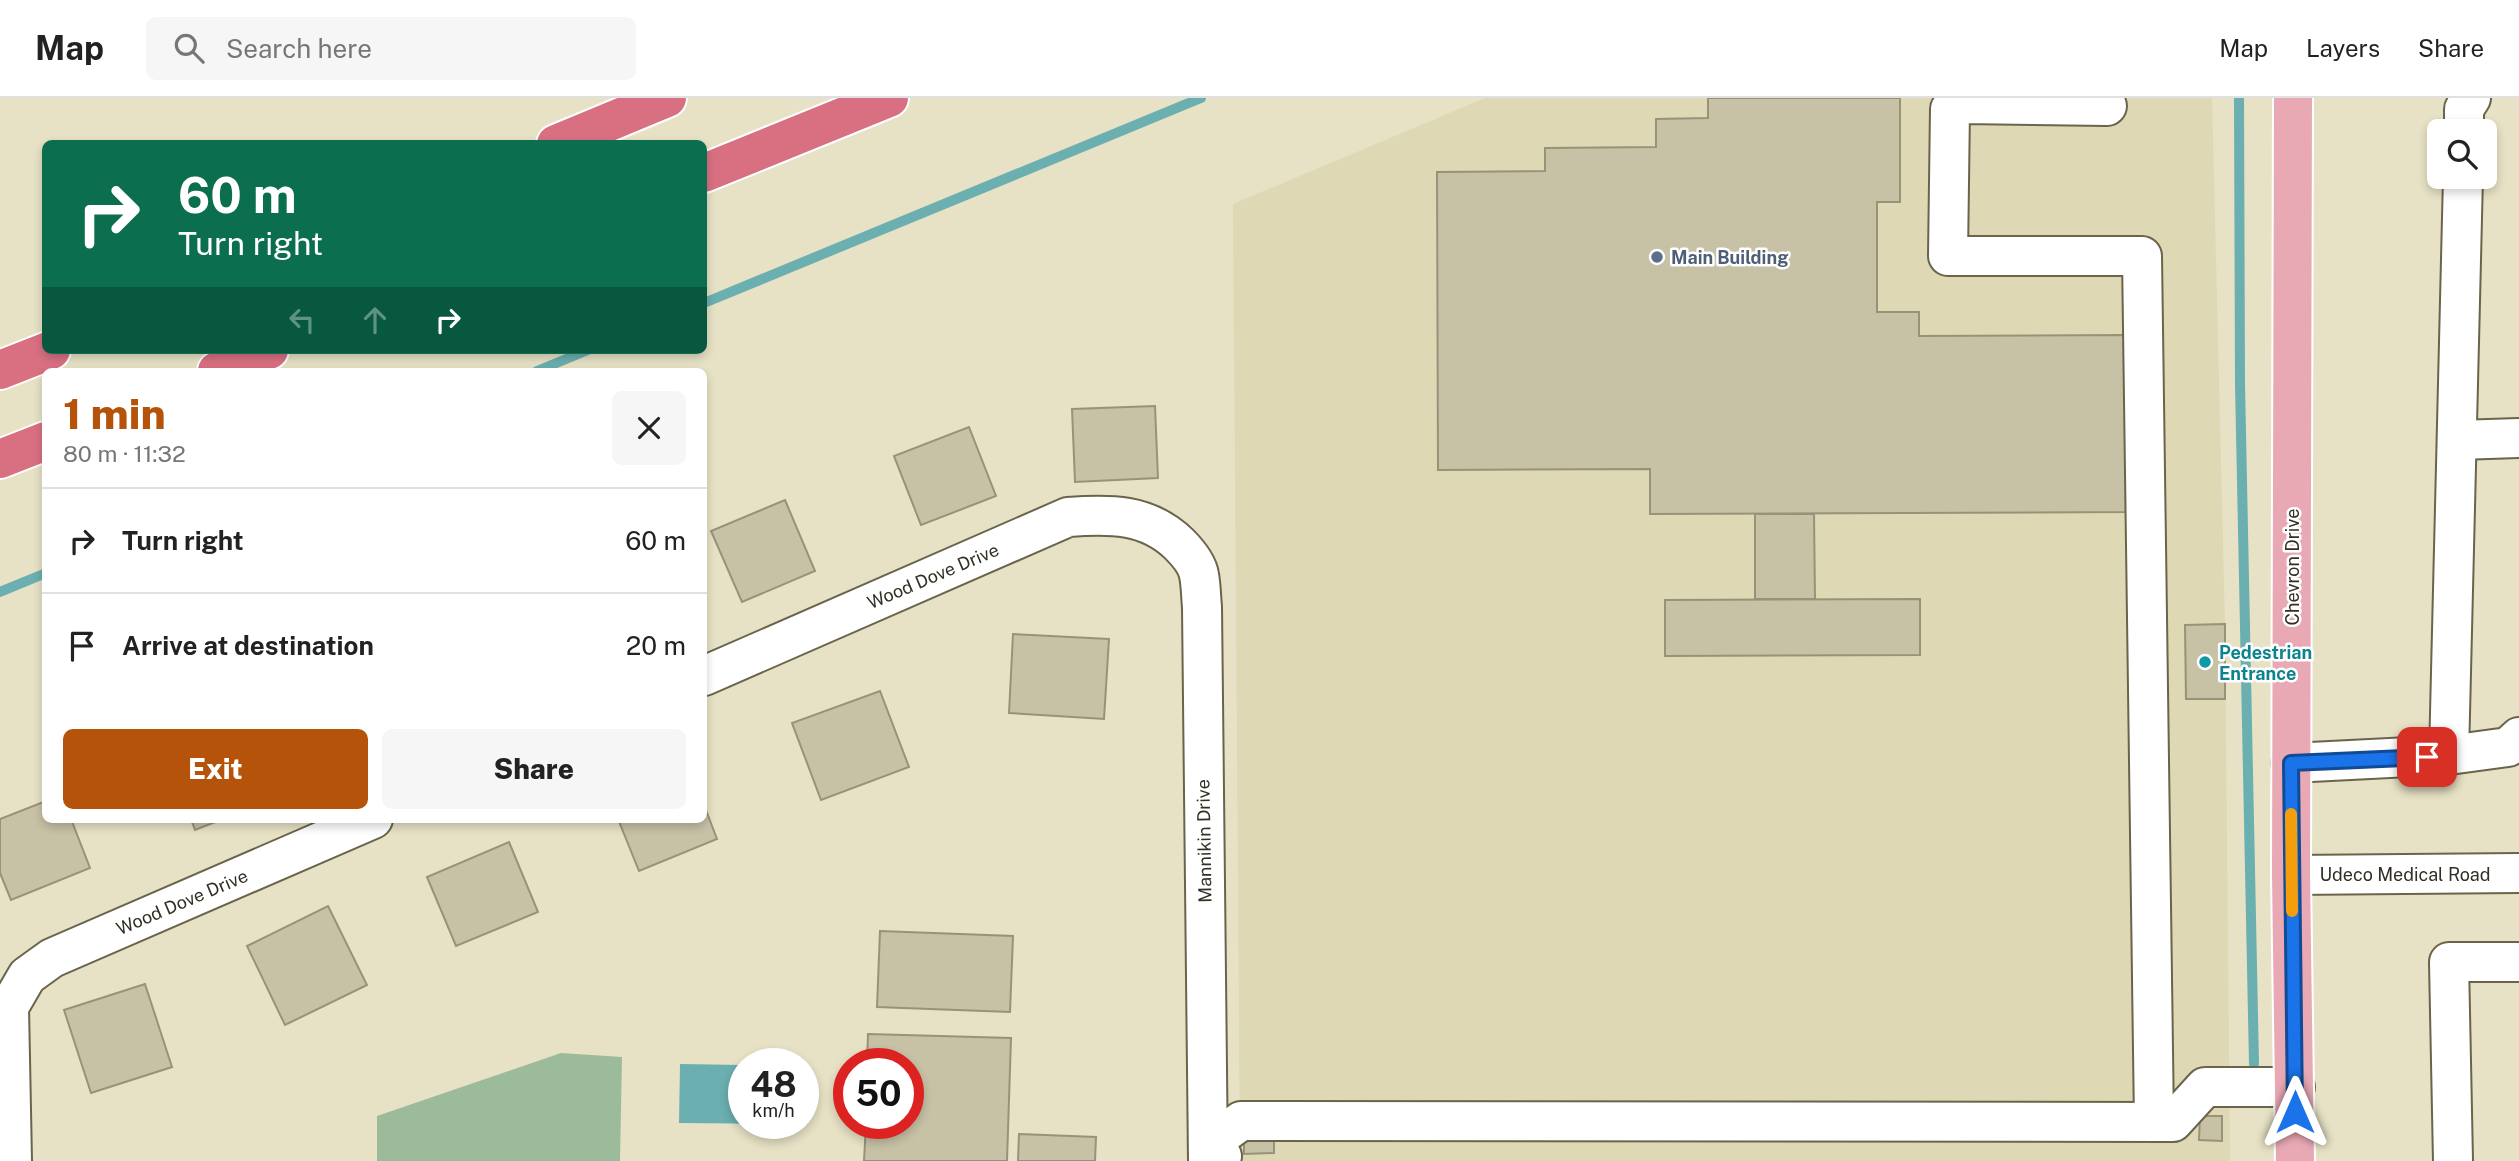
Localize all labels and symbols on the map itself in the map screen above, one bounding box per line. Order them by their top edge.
place label: Main Building [1671,247,1788,268]
marker: Main Building [1649,249,1665,265]
street label: Chevron Drive [2282,509,2303,625]
street label: Wood Dove Drive [864,539,1002,613]
place label: Pedestrian Entrance [2219,642,2312,684]
marker: Pedestrian Entrance [2197,654,2213,670]
pin [2397,727,2457,787]
street label: Mannikin Drive [1192,779,1216,903]
street label: Udeco Medical Road [2319,864,2491,885]
street label: Wood Dove Drive [113,865,251,939]
speed limit sign: 50 [833,1048,924,1139]
position arrow [2258,1075,2332,1149]

